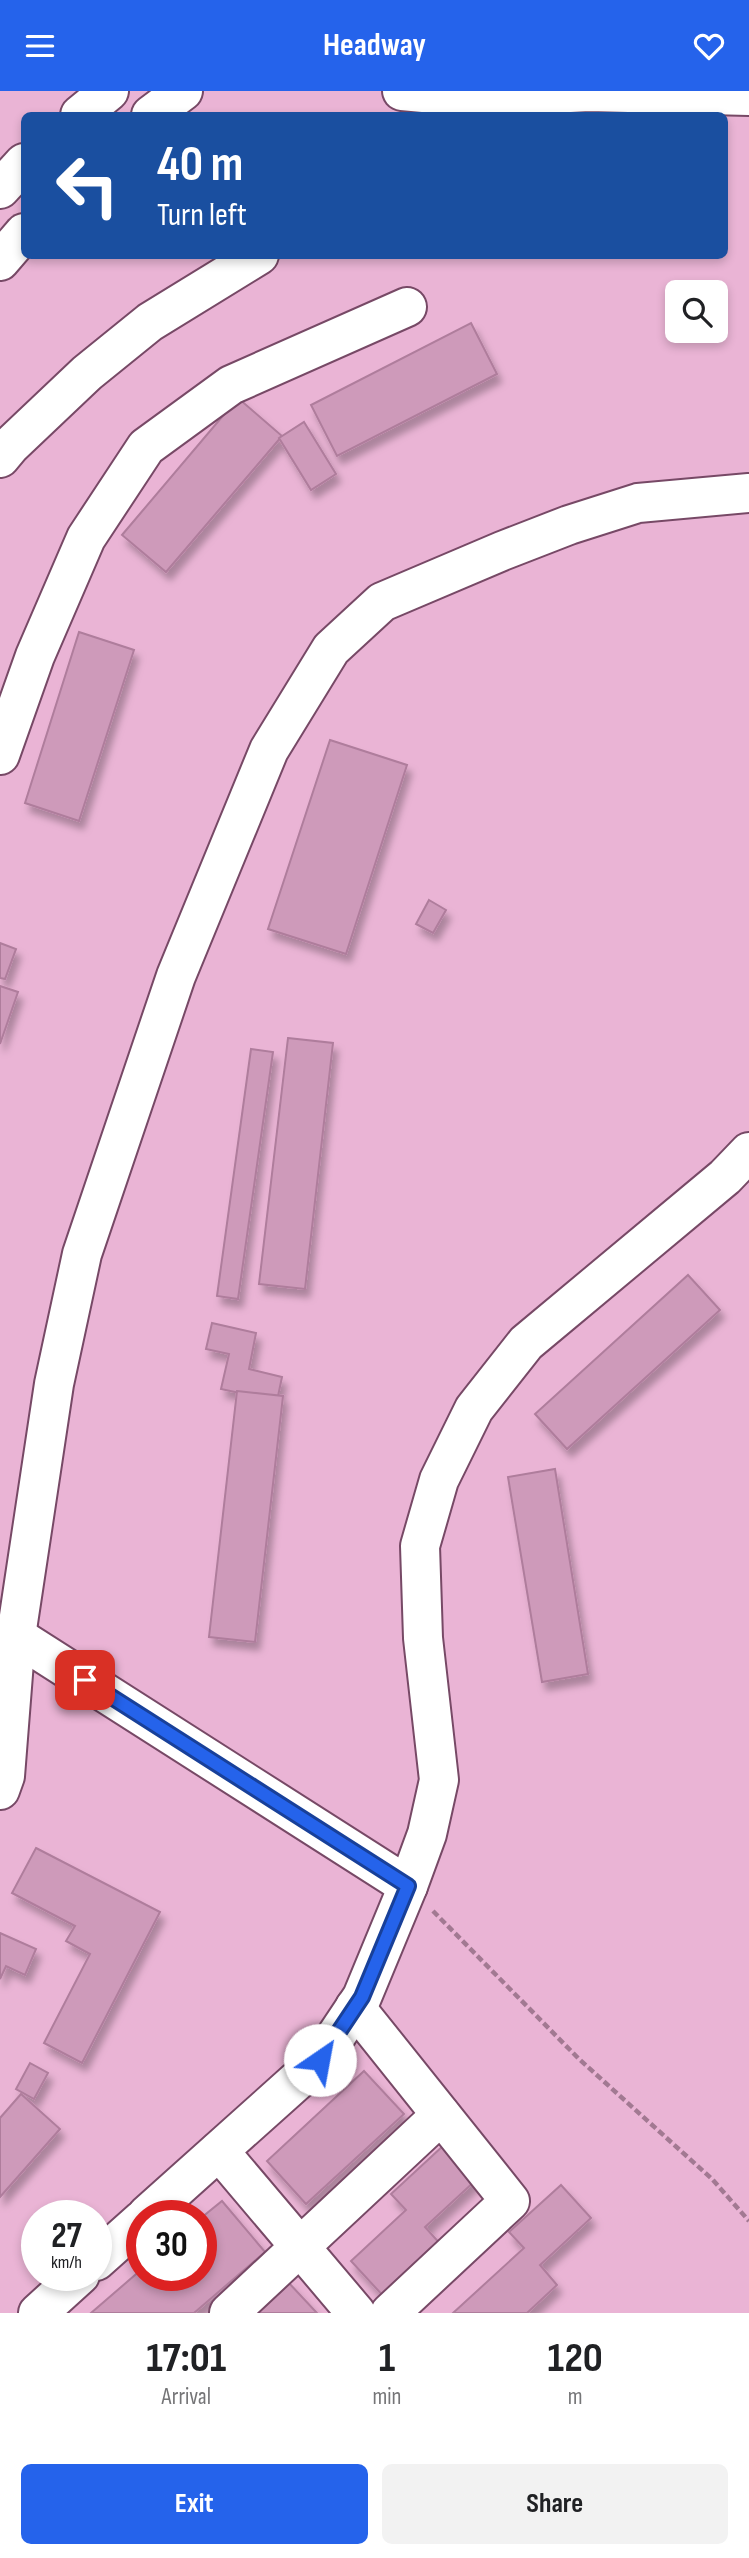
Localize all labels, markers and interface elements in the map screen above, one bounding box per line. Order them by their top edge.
text: Headway [323,26,426,65]
icon: menu [21,27,59,65]
icon: heart [690,27,728,65]
text: 40 m [157,136,243,195]
icon: left [42,140,133,231]
text: Turn left [157,196,247,235]
map controls [665,280,728,343]
button: search [665,280,728,343]
pin [55,1650,115,1710]
icon: arrive [66,1661,104,1699]
position arrow [283,2023,357,2097]
speed limit sign: 30 [126,2200,217,2291]
text: 27 [51,2215,82,2258]
text: km/h [51,2252,82,2273]
text: 17:01 [146,2333,226,2384]
text: 1 [379,2333,395,2384]
text: 120 [548,2333,603,2384]
text: Arrival [162,2383,211,2411]
text: min [372,2383,401,2411]
text: m [568,2383,583,2411]
button: Exit [21,2464,368,2544]
button: Share [382,2464,728,2544]

